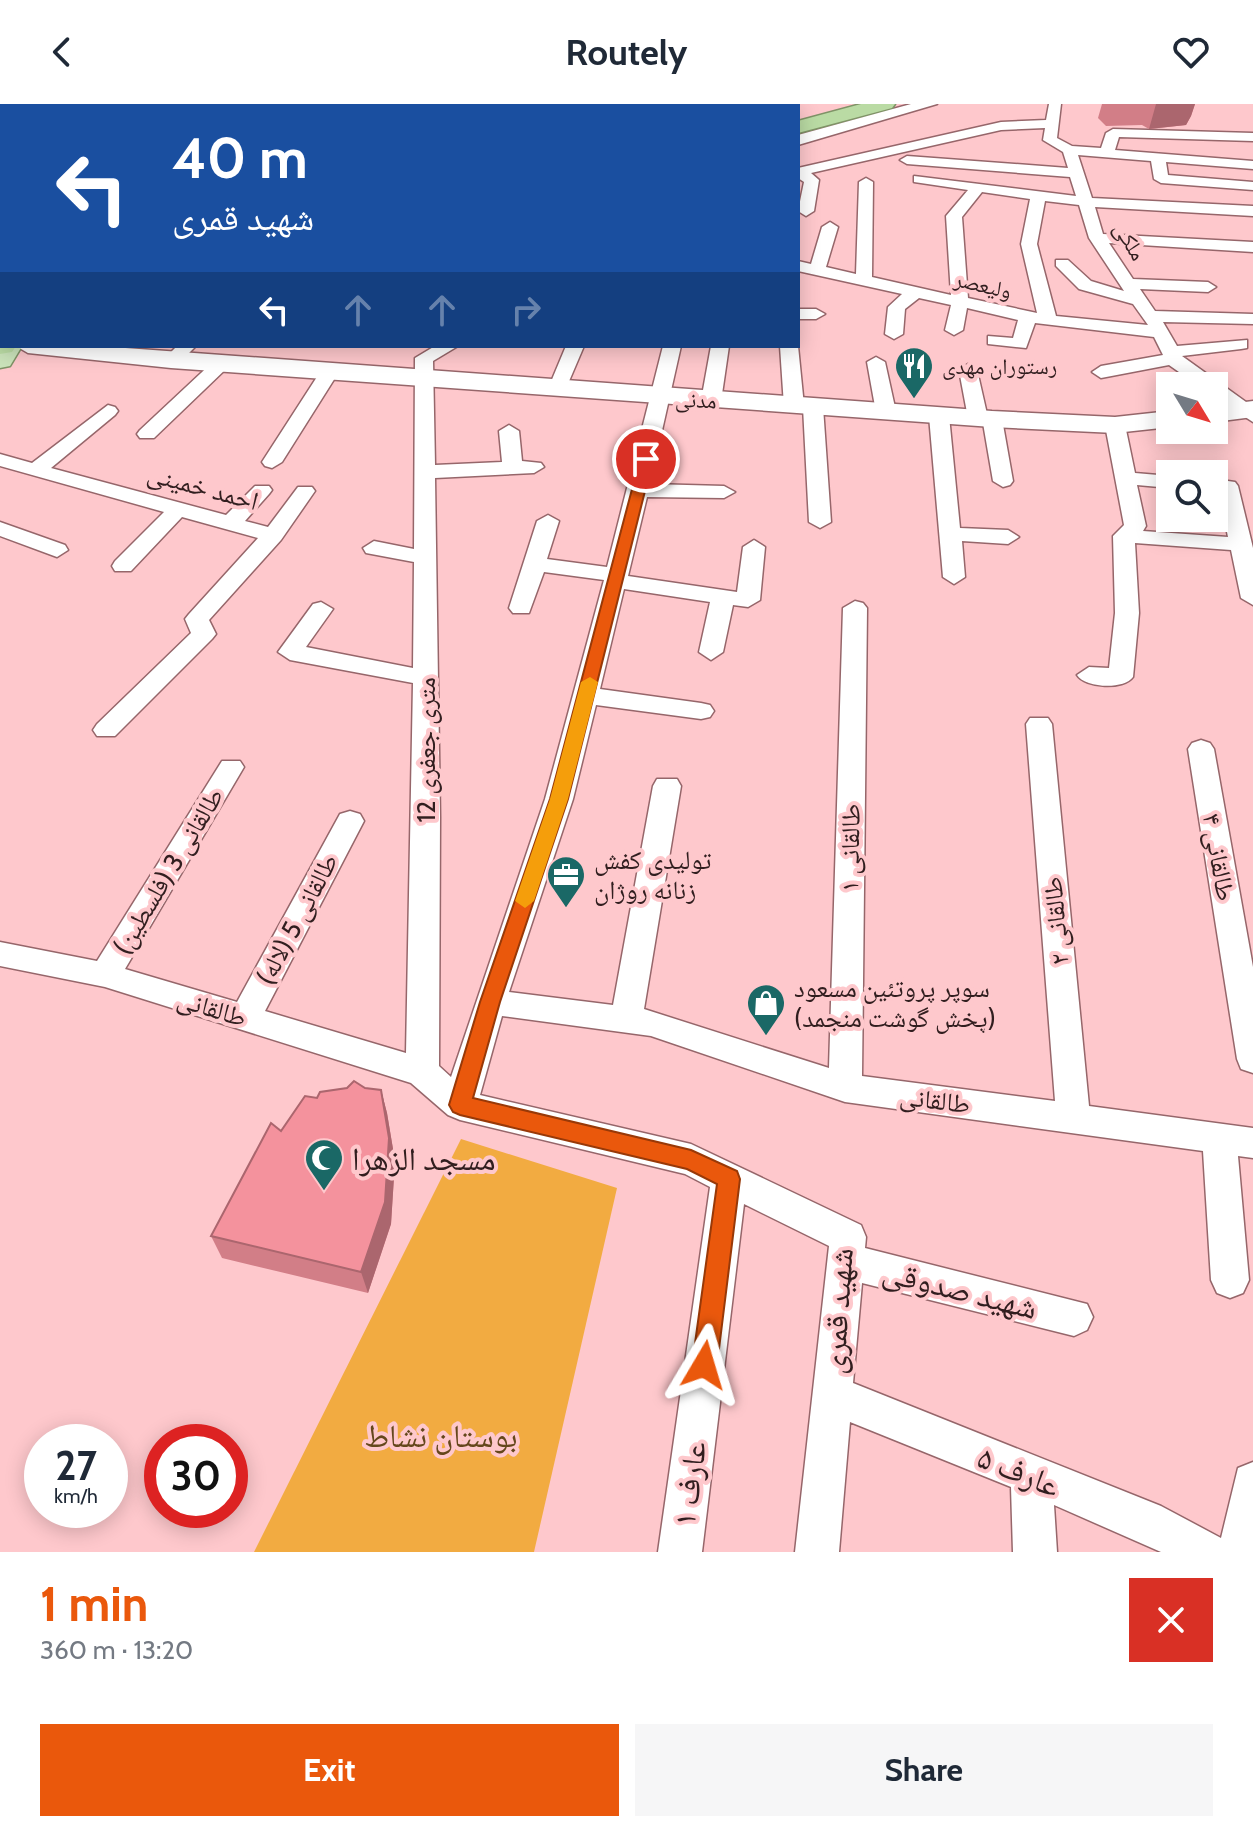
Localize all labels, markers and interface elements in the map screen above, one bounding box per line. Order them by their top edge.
icon: back [40,30,84,74]
text: Routely [566,30,687,74]
icon: heart [1169,30,1213,74]
text: 40 m [172,124,308,192]
icon: left [40,136,144,240]
text: شهید قمری [172,195,314,239]
street label: ملکی [1108,217,1152,265]
street label: ولیعصر [951,265,1014,305]
icon: left [252,288,296,332]
icon: ahead [336,288,380,332]
icon: ahead [420,288,464,332]
icon: right [504,288,548,332]
restaurant icon: رستوران مهدی [893,345,935,400]
place label: رستوران مهدی [942,353,1057,380]
north arrow [1156,372,1228,444]
map controls [1156,372,1228,532]
street label: مدنی [675,385,717,415]
pin [612,425,680,493]
icon: arrive [624,437,668,481]
street label: احمد خمینی [144,457,262,517]
button: search [1156,460,1228,532]
street label: 12 متری جعفری [410,677,442,823]
street label: طالقانی 3 (فلسطین) [106,782,230,960]
street label: طالقانی ۱ [833,804,867,892]
street label: طالقانی ۴ [1196,811,1242,903]
place label: تولیدی کفش زنانه روژان [594,844,712,906]
street label: طالقانی 5 (لاله) [249,848,345,990]
office icon: تولیدی کفش زنانه روژان [545,854,587,909]
street label: طالقانی ۲ [1036,876,1076,966]
place label: سوپر پروتئین مسعود (پخش گوشت منجمد) [794,972,996,1034]
street label: طالقانی [173,982,251,1034]
shop icon: سوپر پروتئین مسعود (پخش گوشت منجمد) [745,982,787,1037]
street label: طالقانی [898,1080,972,1120]
mosque icon: مسجد الزهرا [303,1137,345,1192]
place label: مسجد الزهرا [352,1139,496,1178]
street label: شهید قمری [813,1247,861,1375]
street label: شهید صدوقی [878,1251,1041,1328]
position arrow [662,1323,746,1407]
park label: بوستان نشاط [364,1416,518,1455]
speed limit sign: 30 [144,1424,248,1528]
street label: عارف ۵ [972,1437,1066,1505]
street label: عارف ۱ [664,1439,714,1529]
text: 27 [55,1441,97,1490]
text: km/h [54,1484,98,1508]
text: 1 min [40,1575,148,1633]
button: close [1129,1578,1213,1662]
text: 360 m · 13:20 [40,1634,193,1666]
button: Exit [40,1724,619,1816]
button: Share [635,1724,1213,1816]

